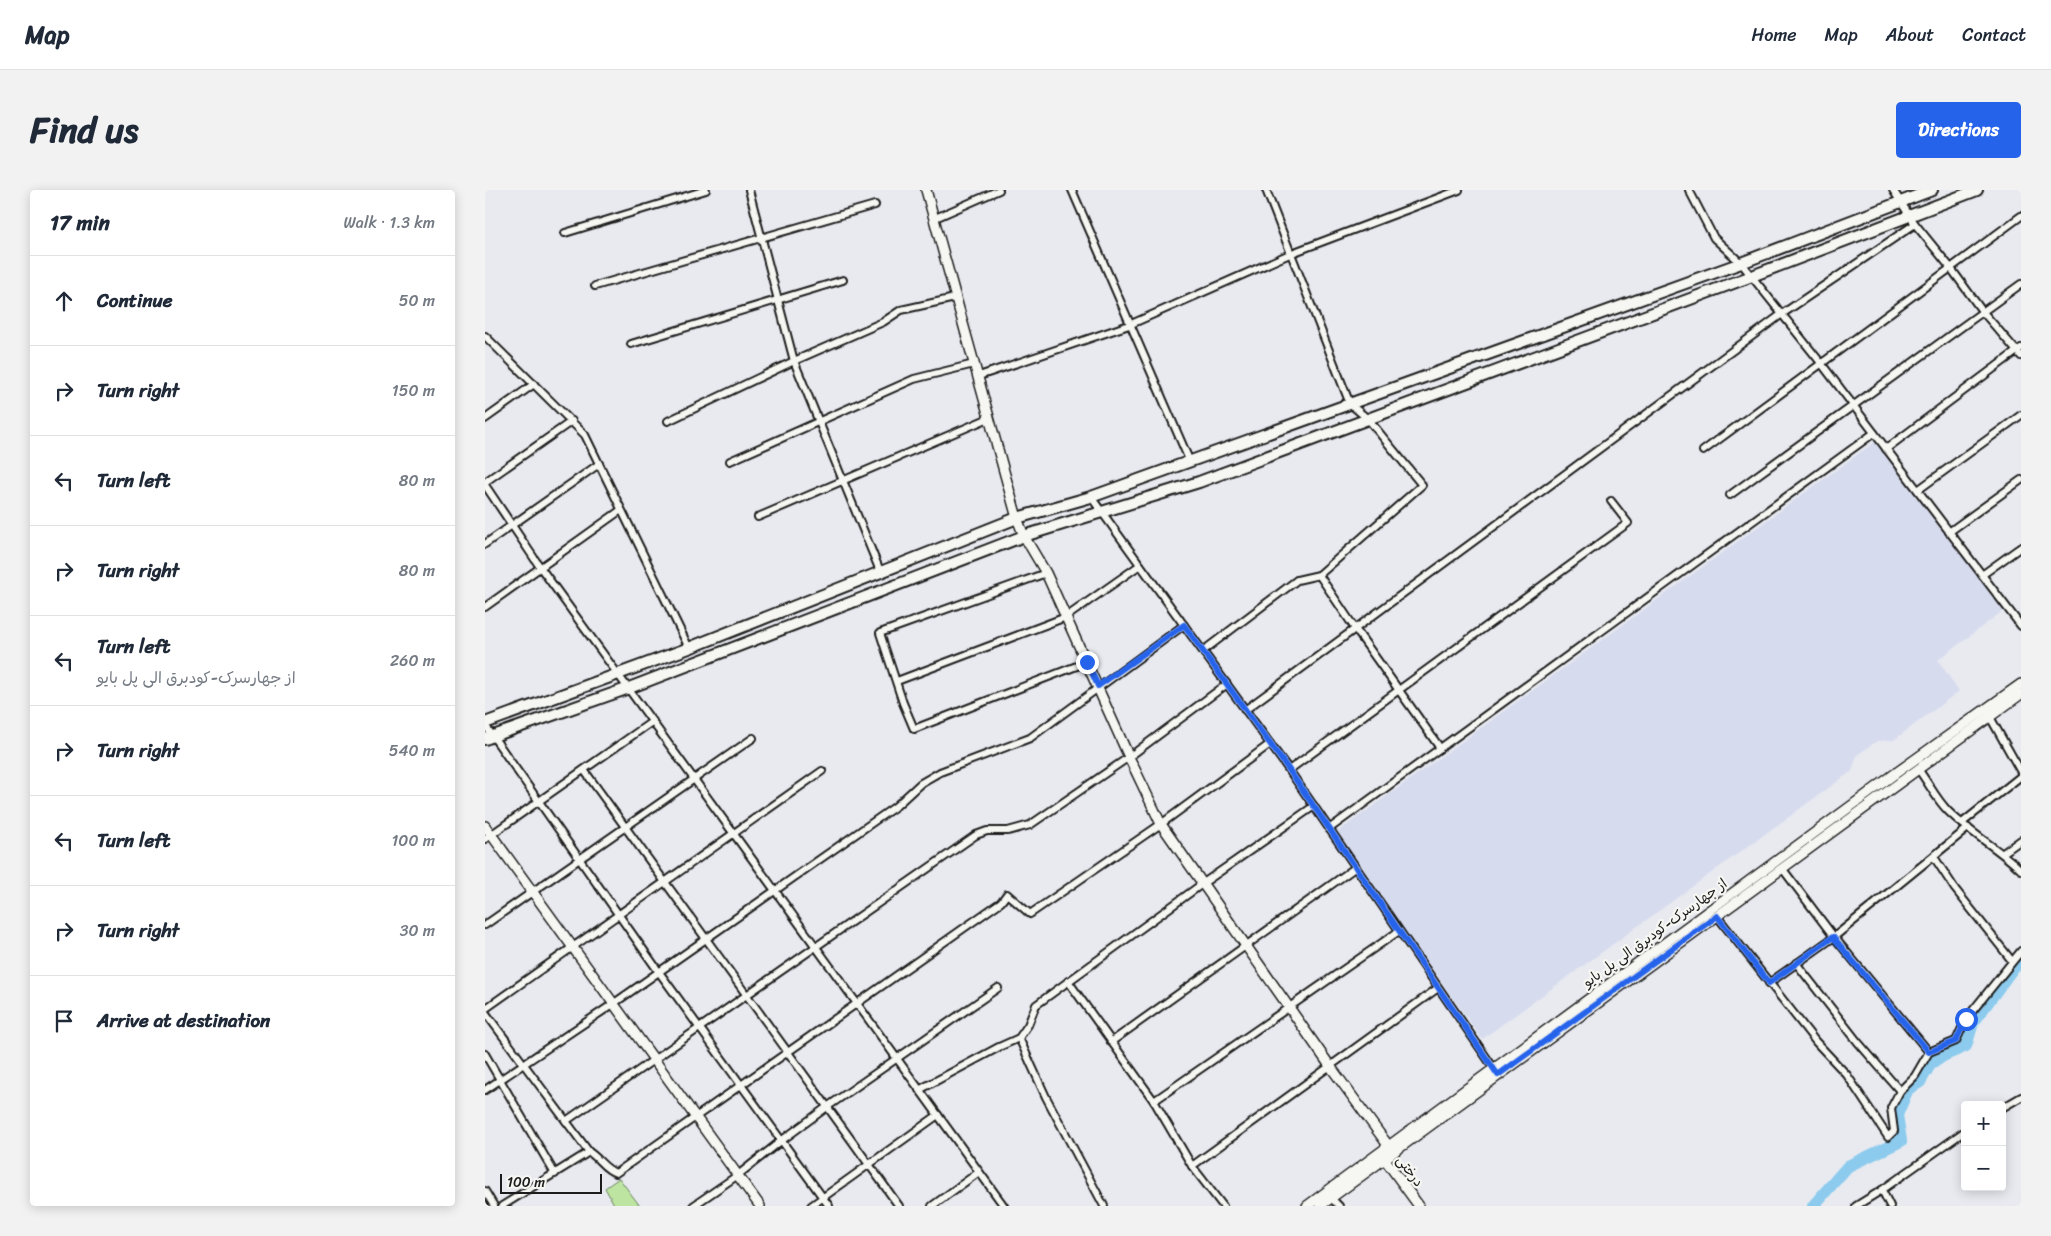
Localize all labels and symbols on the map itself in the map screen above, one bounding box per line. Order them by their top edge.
route end [1076,651,1099,674]
street label: از جهارسرک-کودبرق الی پل بایو [1577,872,1733,995]
route start [1955,1008,1978,1031]
street label: درختی [1390,1150,1430,1192]
scale bar [500,1171,603,1194]

